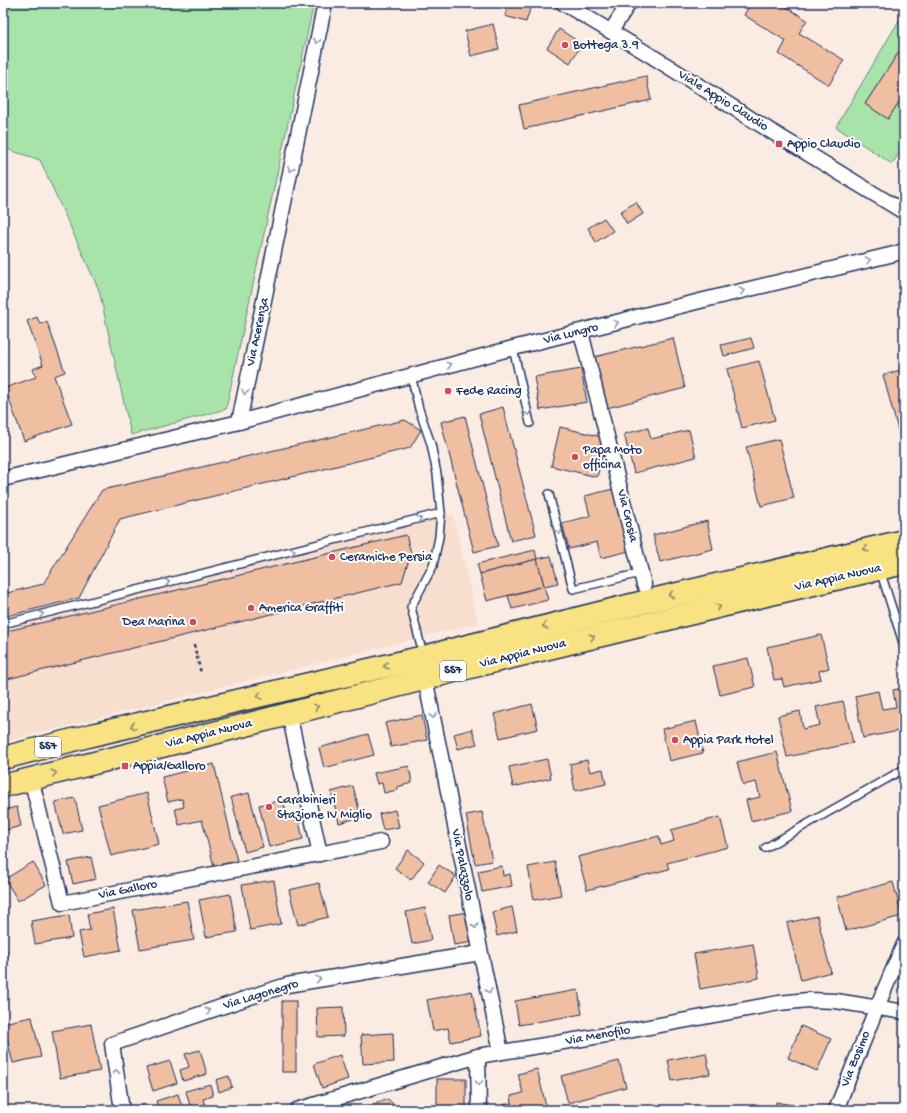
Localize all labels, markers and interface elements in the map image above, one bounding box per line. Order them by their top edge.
one-way arrow [314,38,322,44]
place label: Bottega 3.9 [572,38,639,53]
marker: Bottega 3.9 [560,40,570,50]
street label: Viale Appio Claudio [674,67,771,135]
place label: Appio Claudio [787,137,861,152]
marker: Appio Claudio [774,139,784,149]
one-way arrow [288,165,296,172]
one-way arrow [864,256,871,265]
one-way arrow [739,287,745,295]
street label: Via Acerenza [243,296,273,369]
one-way arrow [612,319,619,327]
street label: Via Lungro [541,320,600,348]
one-way arrow [445,361,452,370]
place label: Fede Racing [455,384,522,399]
marker: Fede Racing [443,386,453,396]
one-way arrow [242,389,250,395]
one-way arrow [523,409,532,416]
place label: Papa Moto officina [582,443,642,473]
marker: Papa Moto officina [570,452,580,462]
street label: Via Crosia [613,487,641,545]
one-way arrow [416,515,422,523]
one-way arrow [554,529,562,535]
one-way arrow [863,545,869,553]
one-way arrow [290,547,296,555]
place label: Ceramiche Persia [340,550,433,565]
marker: Ceramiche Persia [327,552,337,562]
street label: Via Appia Nuova [792,561,883,595]
one-way arrow [164,579,170,587]
one-way arrow [668,591,674,599]
place label: America Graffiti [259,601,344,616]
marker: America Graffiti [246,603,256,613]
one-way arrow [715,603,721,611]
one-way arrow [38,611,44,619]
place label: Dea Marina [121,615,186,630]
marker: Dea Marina [188,617,198,627]
one-way arrow [542,621,549,630]
one-way arrow [588,634,595,642]
street label: Via Appia Nuova [477,636,568,672]
one-way arrow [383,661,389,669]
road number: SS7 [440,661,466,681]
one-way arrow [256,691,262,699]
one-way arrow [313,703,319,711]
one-way arrow [428,713,436,720]
street label: Via Appia Nuova [163,716,254,752]
one-way arrow [130,721,136,729]
place label: Appia Park Hotel [683,733,774,748]
marker: Appia Park Hotel [670,735,680,745]
road number: SS7 [35,737,61,757]
place label: Appia/Galloro [133,759,206,774]
marker: Appia/Galloro [120,761,130,771]
one-way arrow [51,769,58,777]
place label: Carabinieri Stazione IV Miglio [277,793,372,823]
marker: Carabinieri Stazione IV Miglio [264,802,274,812]
street label: Via Palazzolo [448,827,476,902]
street label: Via Galloro [96,877,159,903]
one-way arrow [470,923,478,929]
one-way arrow [315,975,321,984]
street label: Via Lagonegro [221,976,301,1014]
one-way arrow [484,988,492,995]
one-way arrow [205,1007,212,1016]
street label: Via Menofilo [564,1023,632,1049]
street label: Via Zosimo [838,1029,874,1090]
one-way arrow [112,1068,121,1075]
one-way arrow [475,1080,483,1086]

